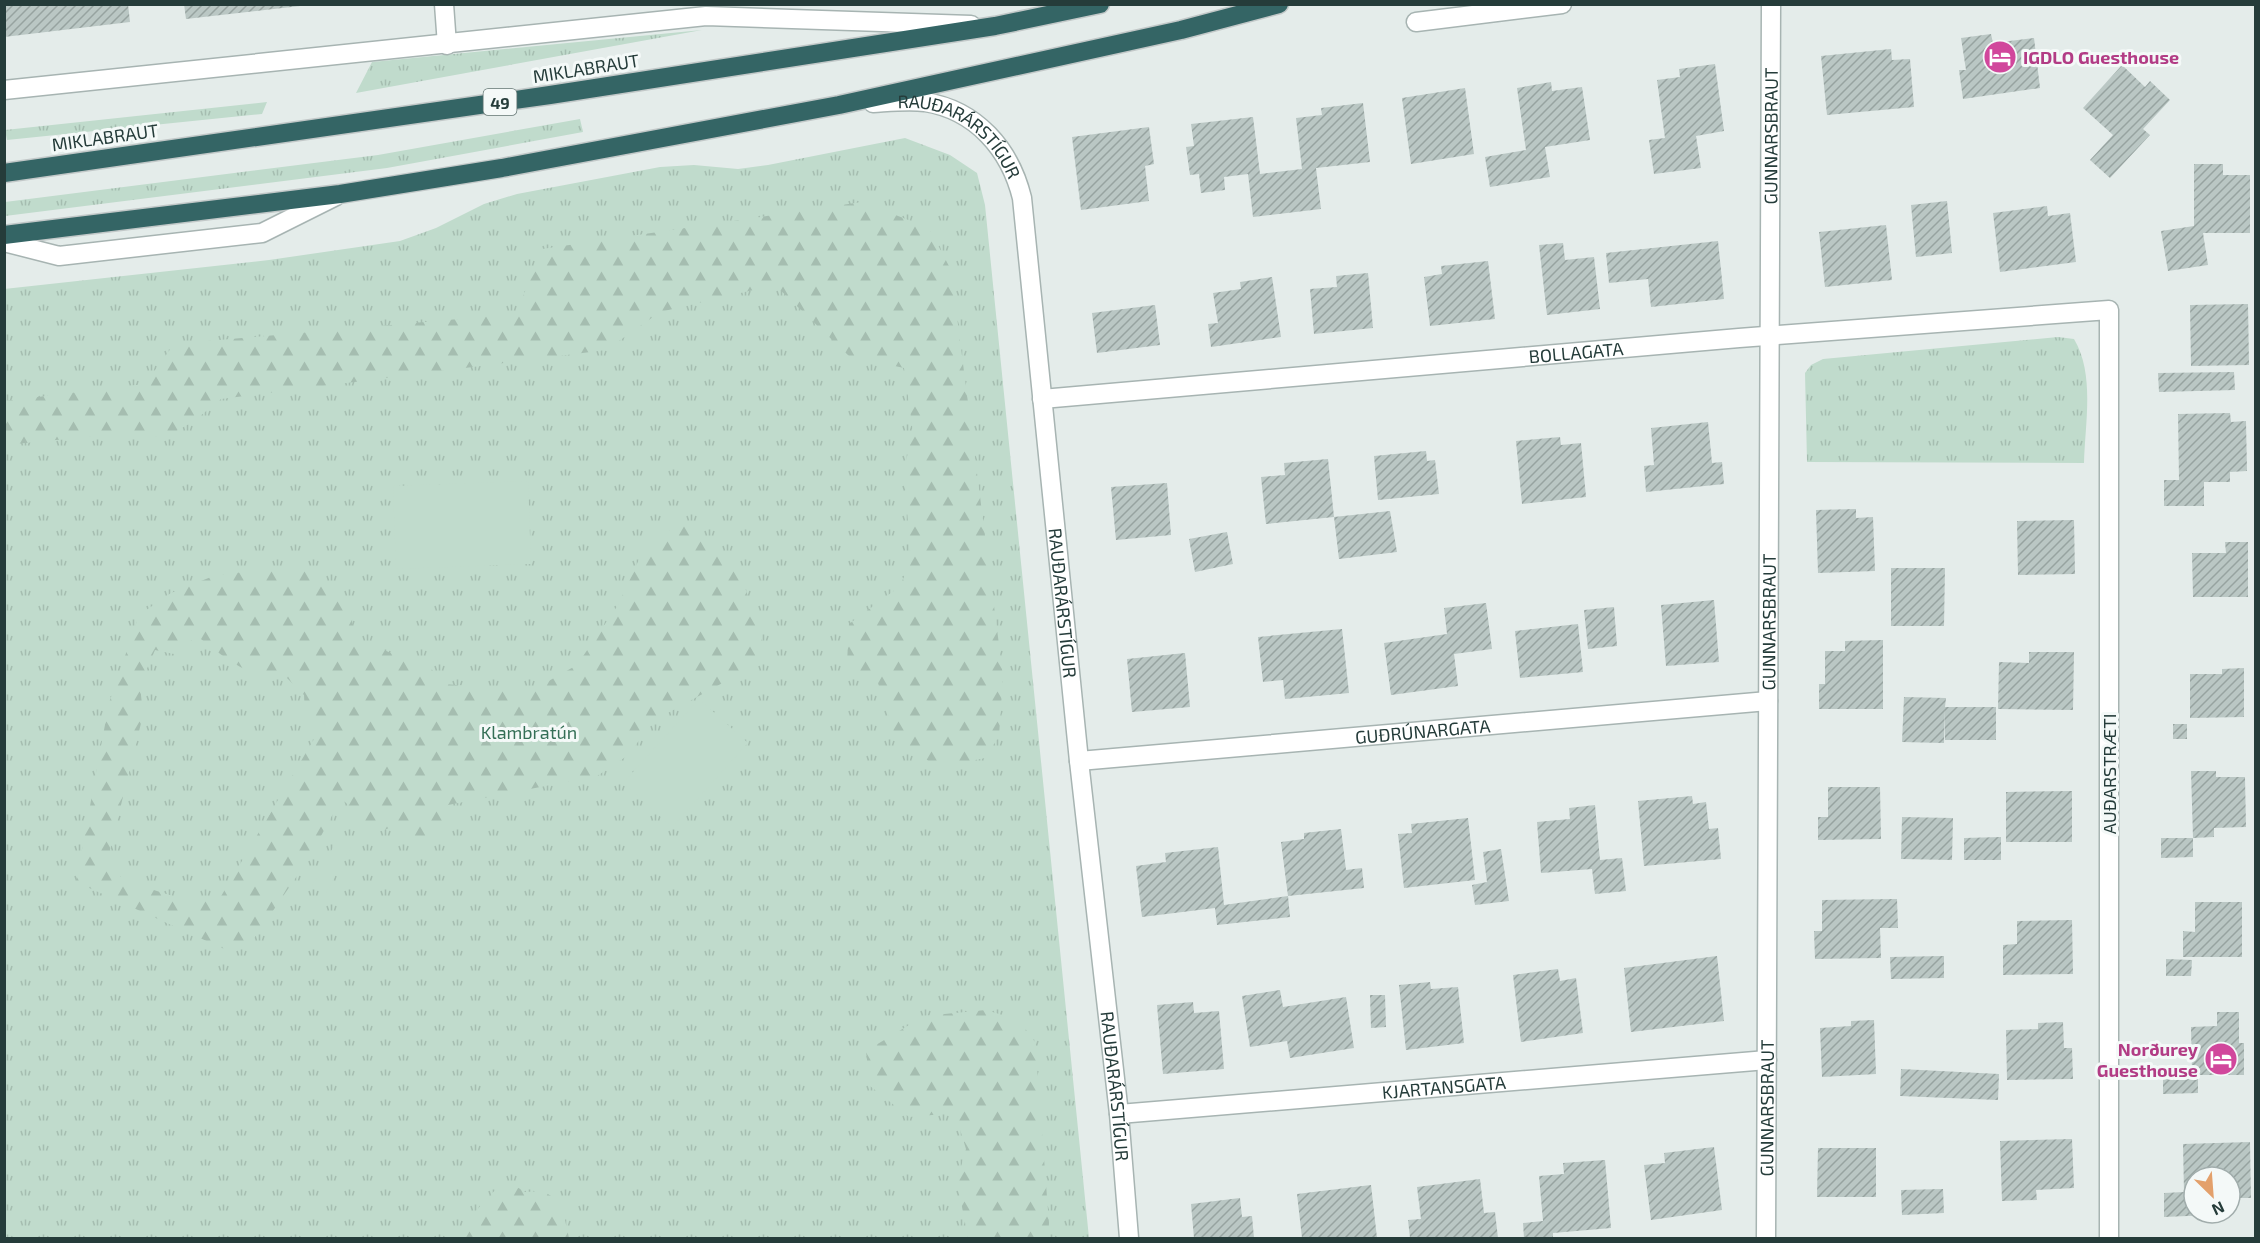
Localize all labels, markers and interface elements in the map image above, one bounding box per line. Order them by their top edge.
hotel icon: IGDLO Guesthouse [1982,39,2018,75]
place label: IGDLO Guesthouse [2023,46,2179,68]
street label: MIKLABRAUT [531,49,641,87]
street label: GUNNARSBRAUT [1759,67,1782,205]
road number: 49 [484,89,516,115]
street label: RAUÐARÁRSTÍGUR [897,90,1026,182]
street label: MIKLABRAUT [50,119,160,155]
street label: BOLLAGATA [1528,337,1625,367]
street label: RAUÐARÁRSTÍGUR [1044,527,1082,679]
street label: GUNNARSBRAUT [1757,553,1780,691]
street label: GUÐRÚNARGATA [1354,714,1492,748]
street label: AUÐARSTRÆTI [2098,714,2120,834]
park label: Klambratún [481,721,577,743]
street label: RAUÐARÁRSTÍGUR [1096,1010,1134,1162]
place label: Norðurey Guesthouse [2097,1038,2199,1081]
street label: GUNNARSBRAUT [1755,1039,1778,1177]
hotel icon: Norðurey Guesthouse [2203,1041,2239,1077]
street label: KJARTANSGATA [1381,1071,1508,1103]
north arrow [2182,1165,2242,1225]
text: N [2209,1198,2228,1220]

